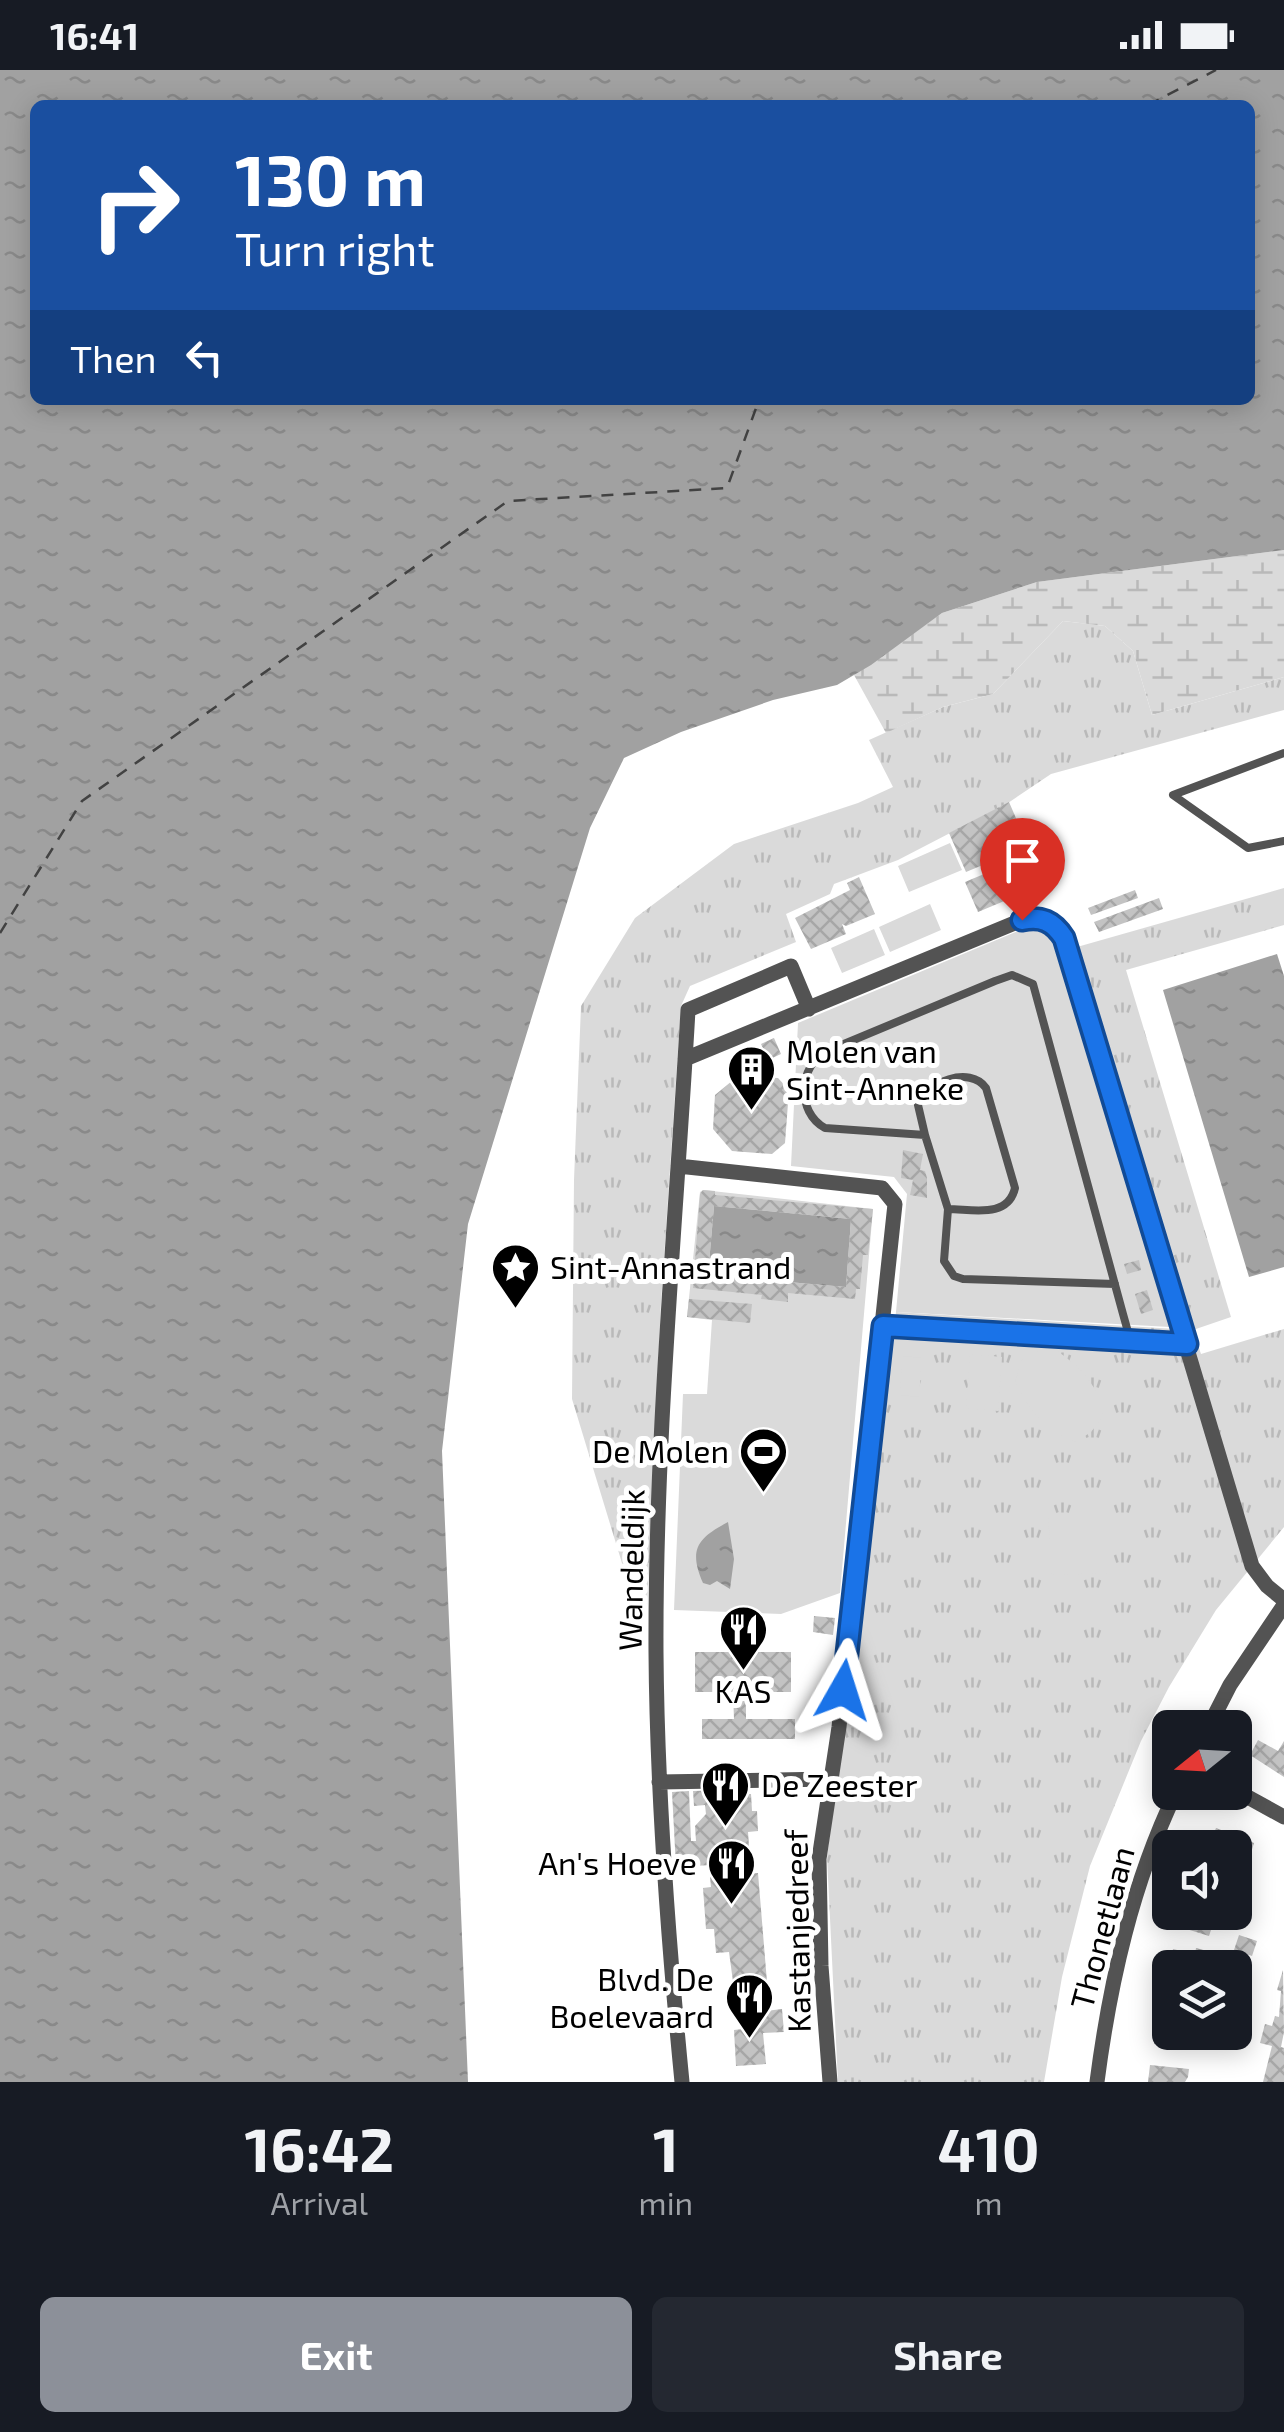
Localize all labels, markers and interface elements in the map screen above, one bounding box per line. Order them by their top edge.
text: 16:41 [50,12,139,58]
text: 130 m [235,136,426,220]
icon: right [70,140,200,270]
text: Turn right [235,221,435,275]
icon: left [177,330,232,385]
text: Then [70,335,157,381]
pin [980,818,1065,921]
icon: arrive [995,833,1050,888]
place label: Molen van Sint-Anneke [786,1031,964,1106]
building icon: Molen van Sint-Anneke [725,1044,777,1112]
place icon: Sint-Annastrand [489,1242,541,1310]
place label: Sint-Annastrand [550,1247,791,1285]
sports icon: De Molen [738,1426,790,1494]
place label: De Molen [592,1431,729,1469]
street label: Wandeldijk [610,1489,651,1651]
restaurant icon: KAS [717,1604,769,1672]
position arrow [791,1638,895,1742]
place label: KAS [715,1671,771,1709]
north arrow [1152,1710,1252,1810]
map controls [1152,1710,1252,2050]
restaurant icon: De Zeester [700,1760,752,1828]
place label: De Zeester [761,1765,918,1803]
street label: Kastanjedreef [775,1828,818,2033]
button: sound [1152,1830,1252,1930]
restaurant icon: An's Hoeve [706,1838,758,1906]
street label: Thonetlaan [1061,1842,1141,2013]
place label: An's Hoeve [538,1843,697,1881]
button: layers [1152,1950,1252,2050]
place label: Blvd. De Boelevaard [549,1959,714,2034]
restaurant icon: Blvd. De Boelevaard [723,1972,775,2040]
text: 16:42 [244,2112,394,2184]
text: 1 [653,2112,679,2184]
text: 410 [938,2112,1040,2184]
text: Arrival [271,2183,368,2221]
text: min [639,2183,693,2221]
text: m [975,2183,1003,2221]
button: Exit [40,2297,632,2412]
button: Share [652,2297,1244,2412]

